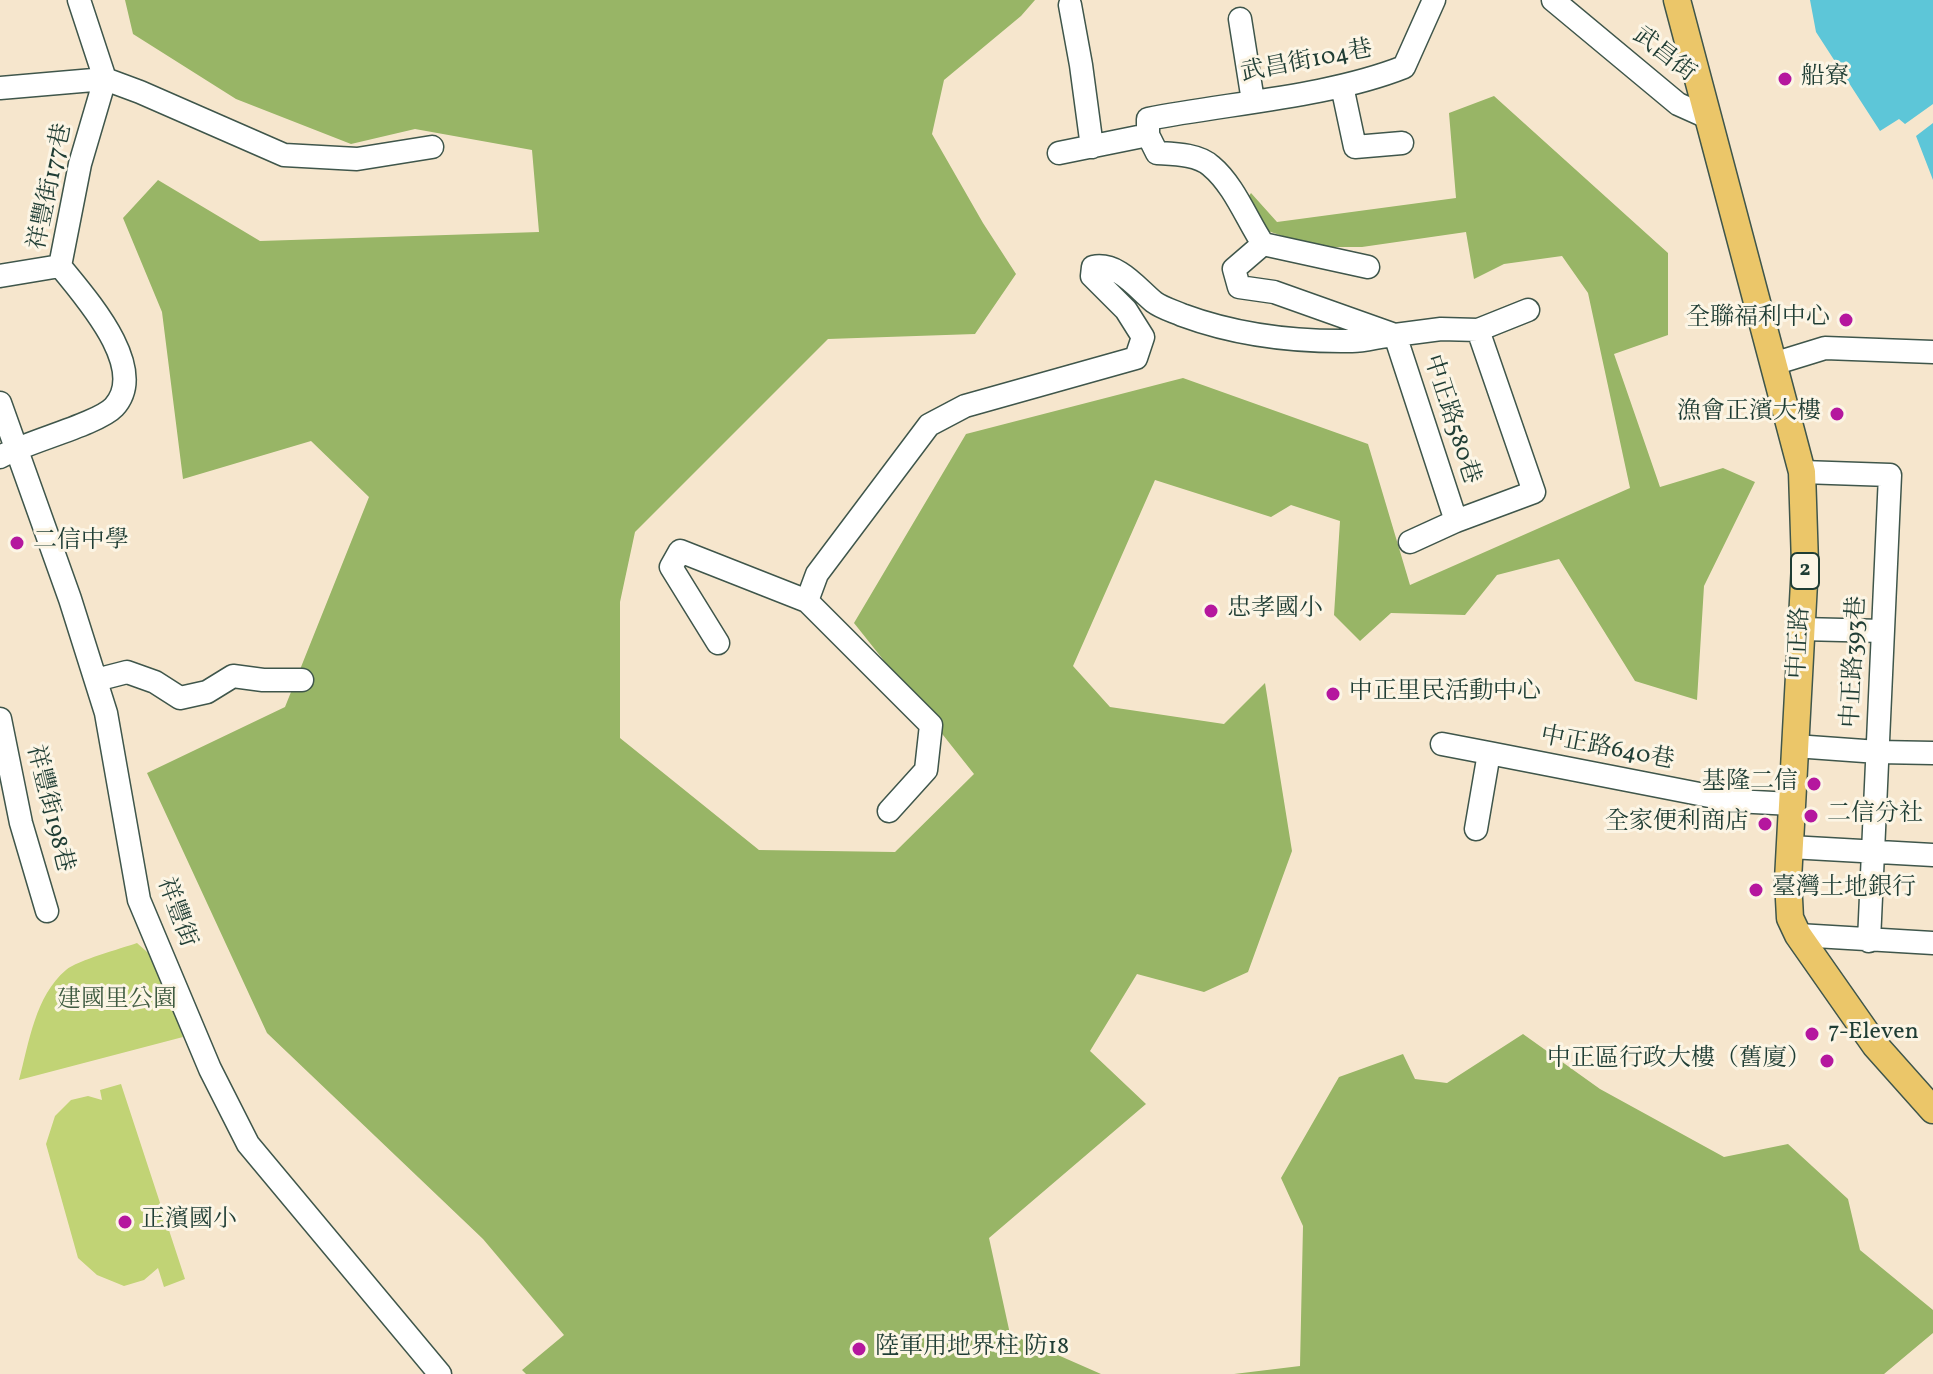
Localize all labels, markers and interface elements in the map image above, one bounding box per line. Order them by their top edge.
street label: 武昌街 [1626,22,1700,90]
street label: 武昌街104巷 [1239,36,1375,90]
place label: 船寮 [1801,65,1849,93]
marker: 船寮 [1776,70,1794,88]
street label: 祥豐街177巷 [25,121,79,253]
place label: 全聯福利中心 [1686,306,1830,334]
marker: 全聯福利中心 [1837,311,1855,329]
street label: 中正路580巷 [1416,352,1484,488]
place label: 漁會正濱大樓 [1677,400,1821,428]
marker: 漁會正濱大樓 [1828,405,1846,423]
place label: 二信中學 [33,529,129,557]
marker: 二信中學 [8,534,26,552]
road number: 2 [1791,553,1819,589]
street label: 中正路393巷 [1838,595,1874,729]
place label: 忠孝國小 [1227,597,1323,625]
marker: 忠孝國小 [1202,602,1220,620]
street label: 中正路 [1785,606,1817,680]
place label: 中正里民活動中心 [1349,680,1541,708]
marker: 中正里民活動中心 [1324,685,1342,703]
street label: 中正路640巷 [1538,723,1676,777]
street label: 祥豐街198巷 [18,742,78,876]
place label: 基隆二信 [1702,770,1798,798]
marker: 基隆二信 [1805,775,1823,793]
place label: 二信分社 [1827,802,1923,830]
marker: 二信分社 [1802,807,1820,825]
place label: 全家便利商店 [1605,810,1749,838]
marker: 全家便利商店 [1756,815,1774,833]
street label: 祥豐街 [149,874,201,952]
place label: 臺灣土地銀行 [1772,876,1916,904]
marker: 臺灣土地銀行 [1747,881,1765,899]
park label: 建國里公園 [57,988,177,1016]
place label: 7-Eleven [1828,1020,1919,1048]
marker: 7-Eleven [1803,1025,1821,1043]
place label: 中正區行政大樓（舊廈） [1547,1047,1811,1075]
marker: 中正區行政大樓（舊廈） [1818,1052,1836,1070]
place label: 正濱國小 [141,1208,237,1236]
marker: 正濱國小 [116,1213,134,1231]
place label: 陸軍用地界柱 防18 [875,1335,1069,1363]
marker: 陸軍用地界柱 防18 [850,1340,868,1358]

